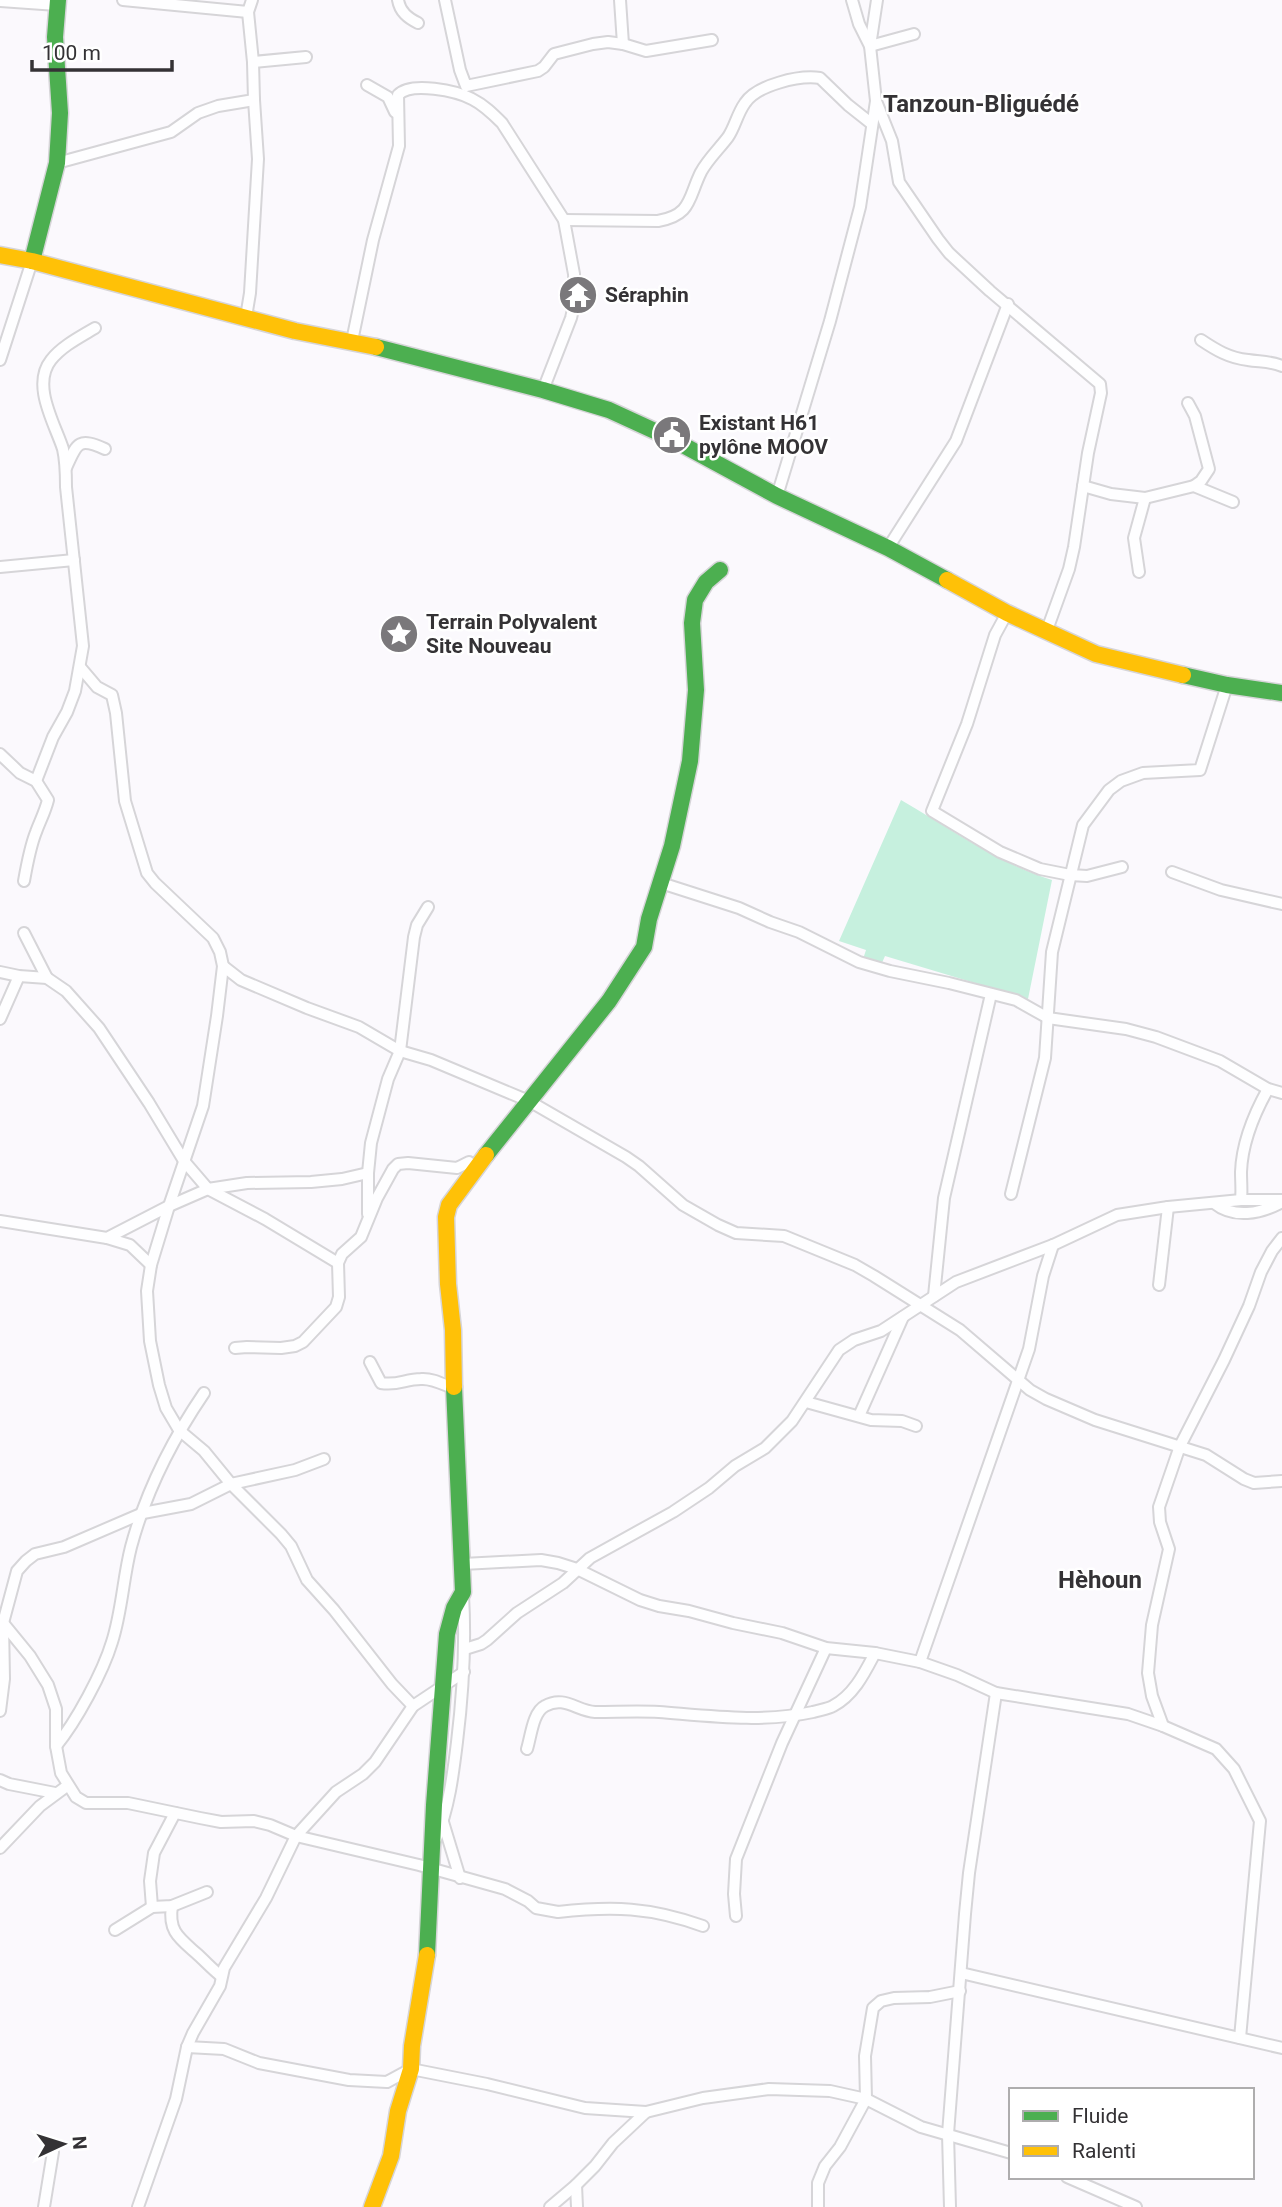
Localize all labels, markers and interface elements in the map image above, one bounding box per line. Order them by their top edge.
scale bar [32,28,172,72]
text: 100 m [42,41,101,65]
district label: Tanzoun-Bliguédé [883,90,1079,118]
temple icon: Séraphin [557,274,599,316]
place label: Séraphin [605,283,689,307]
place label: Existant H61 pylône MOOV [699,411,828,459]
public building icon: Existant H61 pylône MOOV [651,414,693,456]
place label: Terrain Polyvalent Site Nouveau [426,610,597,658]
place icon: Terrain Polyvalent Site Nouveau [378,613,420,655]
district label: Hèhoun [1058,1566,1142,1594]
legend [1009,2088,1254,2179]
text: Fluide [1072,2104,1128,2128]
north arrow [28,2109,98,2179]
text: N [68,2135,91,2150]
text: Ralenti [1072,2139,1136,2163]

